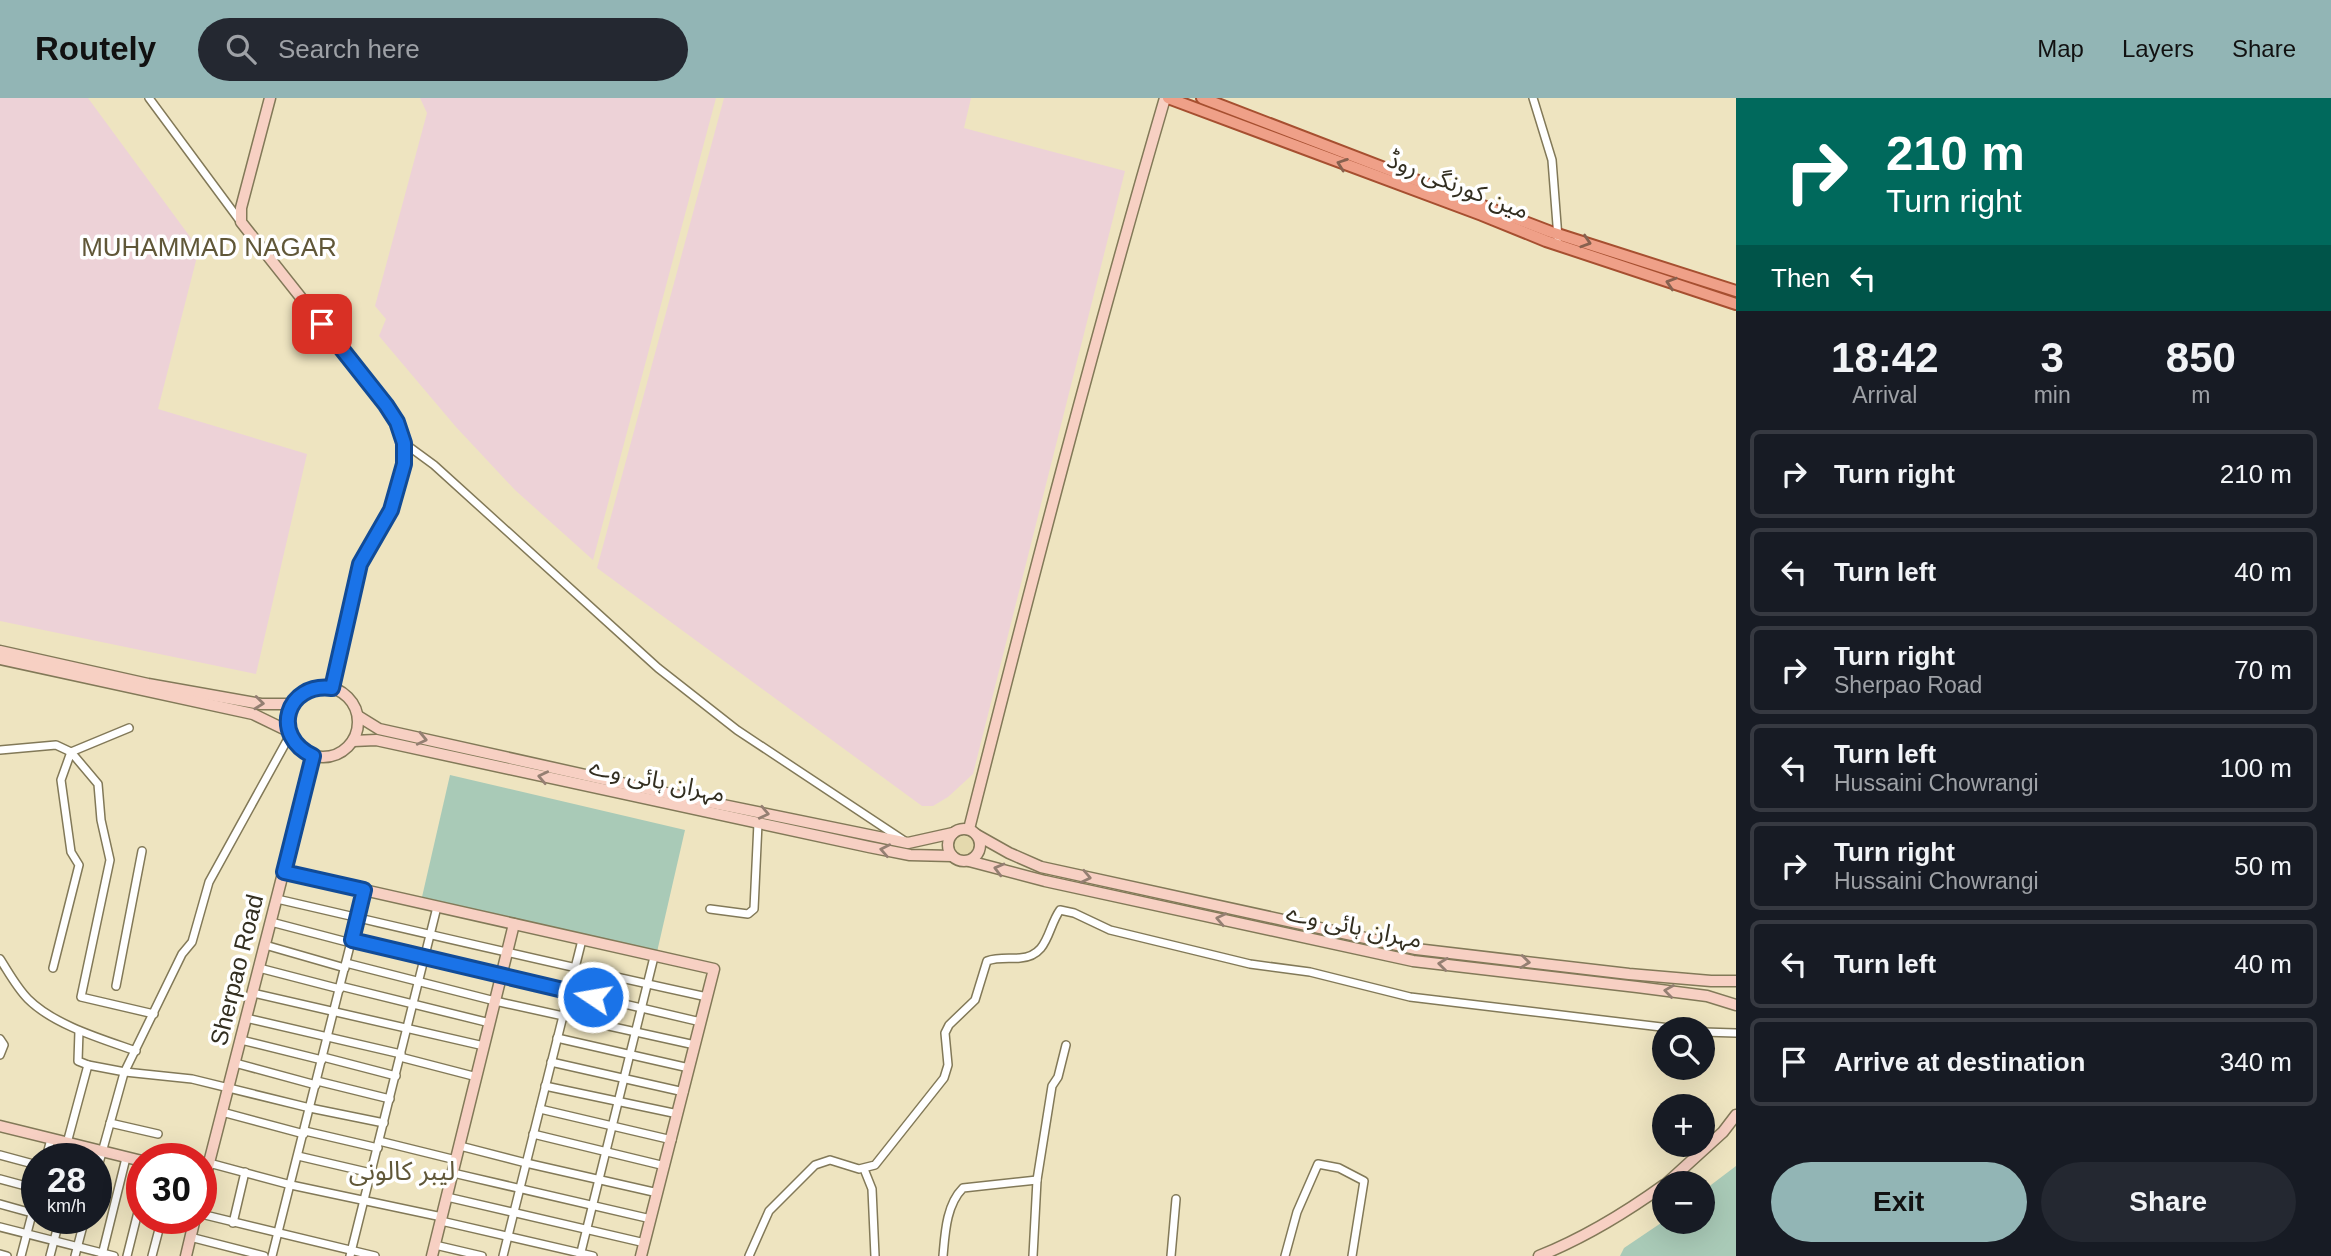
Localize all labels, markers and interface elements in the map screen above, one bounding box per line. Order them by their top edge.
search box [198,18,688,81]
text: Routely [35,30,156,67]
icon: search [222,30,260,68]
text: Search here [278,34,420,64]
text: Map [2037,35,2084,62]
text: Layers [2122,35,2194,62]
text: Share [2232,35,2296,62]
icon: right [1771,126,1862,217]
text: 210 m [1886,126,2025,180]
street label: مین کورنگی روڈ [1383,145,1533,225]
one-way arrow [1337,158,1349,172]
text: Turn right [1886,183,2022,219]
district label: MUHAMMAD NAGAR [81,232,337,262]
one-way arrow [1580,234,1592,249]
icon: left [1844,259,1882,297]
text: Then [1771,263,1830,293]
one-way arrow [1666,277,1678,291]
pin [292,294,352,354]
icon: arrive [303,305,341,343]
text: 18:42 [1831,334,1939,381]
text: 3 [2040,334,2064,381]
text: 850 [2166,334,2236,381]
text: Arrival [1852,382,1917,408]
text: min [2034,382,2071,408]
text: m [2191,382,2210,408]
icon: right [1775,455,1813,493]
text: Turn right [1834,459,1955,489]
text: 210 m [2220,459,2292,489]
icon: left [1775,553,1813,591]
text: Turn left [1834,557,1936,587]
text: 40 m [2234,557,2292,587]
text: Turn right [1834,641,1955,671]
icon: right [1775,651,1813,689]
text: 70 m [2234,655,2292,685]
text: Sherpao Road [1834,672,1982,698]
one-way arrow [254,695,265,710]
one-way arrow [416,731,428,745]
text: Turn left [1834,739,1936,769]
icon: left [1775,749,1813,787]
street label: مہران ہائی وے [586,752,728,809]
text: 100 m [2220,753,2292,783]
one-way arrow [537,770,549,785]
text: Hussaini Chowrangi [1834,770,2039,796]
one-way arrow [758,805,770,820]
text: Turn right [1834,837,1955,867]
one-way arrow [879,844,891,859]
icon: right [1775,847,1813,885]
text: 50 m [2234,851,2292,881]
one-way arrow [993,863,1005,877]
text: Hussaini Chowrangi [1834,868,2039,894]
one-way arrow [1079,869,1091,884]
street label: Sherpao Road [205,892,268,1048]
street label: مہران ہائی وے [1283,898,1425,955]
one-way arrow [1215,912,1227,927]
icon: left [1775,945,1813,983]
text: Turn left [1834,949,1936,979]
text: 40 m [2234,949,2292,979]
one-way arrow [1519,954,1531,969]
one-way arrow [1438,957,1449,972]
position arrow [556,960,630,1034]
one-way arrow [1663,984,1675,999]
map controls [1652,1017,1715,1234]
button: search [1652,1017,1715,1080]
icon: arrive [1775,1043,1813,1081]
text: Arrive at destination [1834,1047,2085,1077]
text: 340 m [2220,1047,2292,1077]
button: + [1652,1094,1715,1157]
speed limit sign: 30 [126,1143,217,1234]
district label: لیبر کالونی [349,1156,455,1186]
text: 28 [47,1160,86,1199]
button: Exit [1771,1162,2027,1242]
button: Share [2041,1162,2296,1242]
button: − [1652,1171,1715,1234]
text: km/h [47,1196,86,1216]

